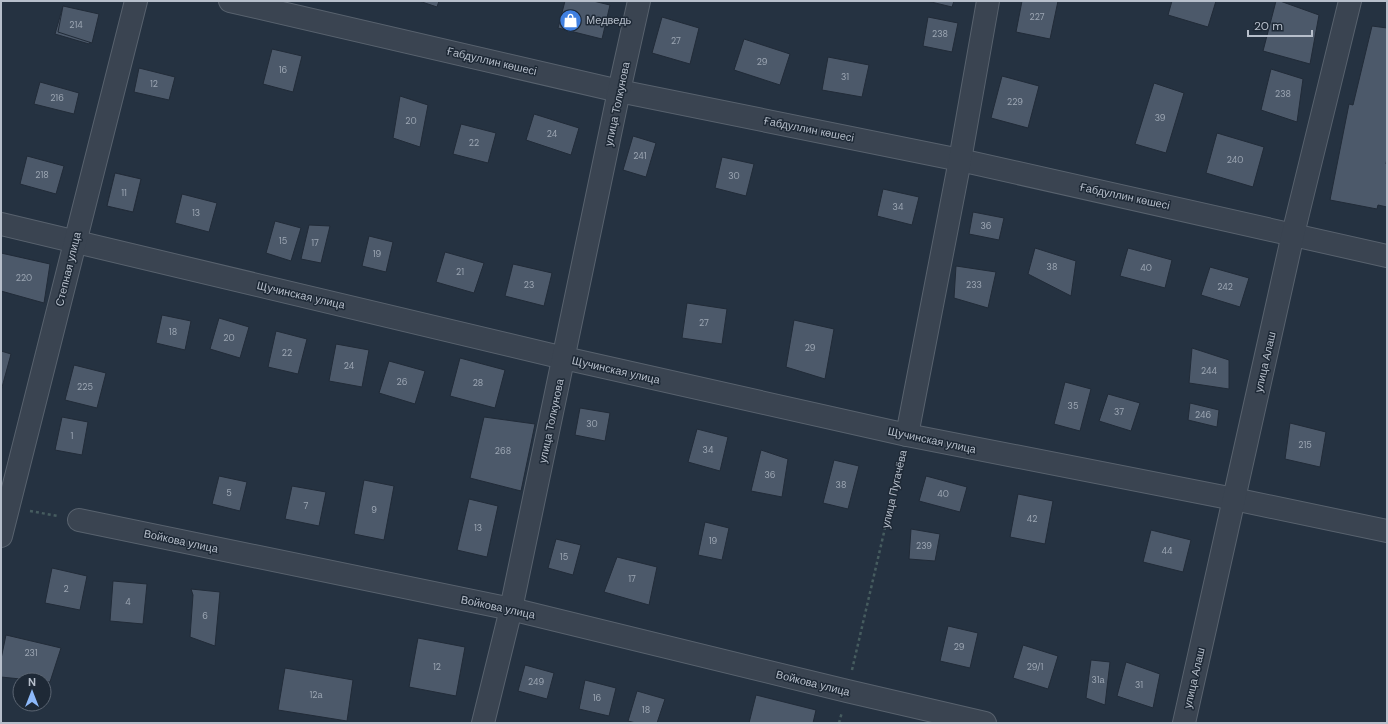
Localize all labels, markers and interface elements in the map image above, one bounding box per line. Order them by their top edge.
shop icon: Медведь [557,7,583,33]
house number: 227 [1029,11,1045,23]
scale bar [1248,12,1312,38]
place label: Медведь [586,13,632,27]
text: 20 m [1254,18,1283,34]
house number: 214 [69,19,83,31]
house number: 238 [932,28,948,40]
house number: 27 [671,35,681,47]
street label: Ғабдуллин көшесі [446,44,538,78]
house number: 29 [757,56,768,68]
street label: улица Толкунова [601,60,633,147]
house number: 16 [279,64,288,76]
house number: 31 [841,71,849,83]
house number: 12 [150,78,158,90]
house number: 238 [1275,88,1291,100]
house number: 216 [50,92,64,104]
house number: 229 [1007,96,1023,108]
house number: 39 [1155,112,1166,124]
street label: Ғабдуллин көшесі [763,113,855,145]
house number: 20 [405,115,417,127]
house number: 24 [547,128,558,140]
house number: 22 [469,137,479,149]
house number: 241 [633,150,647,162]
house number: 240 [1227,154,1243,166]
house number: 218 [35,169,49,181]
house number: 30 [728,170,740,182]
street label: Ғабдуллин көшесі [1079,180,1171,212]
house number: 11 [121,187,127,199]
house number: 34 [893,201,904,213]
house number: 13 [192,207,200,219]
house number: 36 [981,220,992,232]
street label: Степная улица [52,229,84,308]
house number: 15 [279,235,287,247]
house number: 17 [311,237,319,249]
house number: 19 [373,248,382,260]
house number: 38 [1047,261,1057,273]
house number: 40 [1140,262,1152,274]
house number: 21 [456,266,464,278]
house number: 220 [16,272,32,284]
street label: Щучинская улица [256,278,347,312]
house number: 23 [524,279,534,291]
house number: 233 [966,279,982,291]
house number: 242 [1217,281,1233,293]
house number: 27 [699,317,709,329]
house number: 18 [169,326,177,338]
street label: улица Алаш [1251,330,1279,394]
house number: 20 [223,332,235,344]
house number: 29 [805,342,816,354]
house number: 22 [282,347,292,359]
street label: Щучинская улица [571,353,662,387]
house number: 24 [344,360,355,372]
house number: 244 [1201,365,1218,377]
house number: 26 [397,376,408,388]
house number: 28 [473,377,483,389]
street label: улица Толкунова [535,377,567,464]
house number: 225 [77,381,93,393]
house number: 35 [1068,400,1078,412]
house number: 37 [1114,406,1124,418]
house number: 246 [1195,409,1211,421]
house number: 30 [586,418,598,430]
street label: Щучинская улица [887,424,978,456]
house number: 1 [71,430,74,442]
house number: 215 [1298,439,1312,451]
house number: 34 [703,444,714,456]
house number: 268 [495,445,511,457]
street label: улица Пугачёва [878,448,910,530]
house number: 36 [765,469,776,481]
house number: 38 [836,479,846,491]
house number: 5 [226,487,232,499]
house number: 40 [937,488,949,500]
house number: 7 [304,500,309,512]
house number: 9 [371,504,377,516]
house number: 42 [1027,513,1037,525]
house number: 13 [474,522,482,534]
street label: Войкова улица [143,526,220,556]
house number: 19 [709,535,718,547]
house number: 239 [916,540,932,552]
house number: 44 [1162,545,1173,557]
house number: 15 [560,551,568,563]
house number: 17 [628,573,636,585]
house number: 2 [63,583,69,595]
street label: Войкова улица [460,592,537,622]
house number: 4 [125,596,131,608]
house number: 6 [202,610,208,622]
house number: 29 [954,641,965,653]
street label: улица Алаш [1180,646,1208,710]
house number: 231 [24,647,38,659]
house number: 12 [433,661,441,673]
house number: 29/1 [1027,661,1044,673]
street label: Войкова улица [775,667,852,699]
north arrow [12,672,52,712]
house number: 31а [1092,674,1104,686]
text: N [28,675,36,689]
house number: 249 [528,676,544,688]
house number: 31 [1135,679,1143,691]
house number: 12а [310,689,323,701]
house number: 16 [593,692,602,704]
house number: 18 [642,704,650,716]

